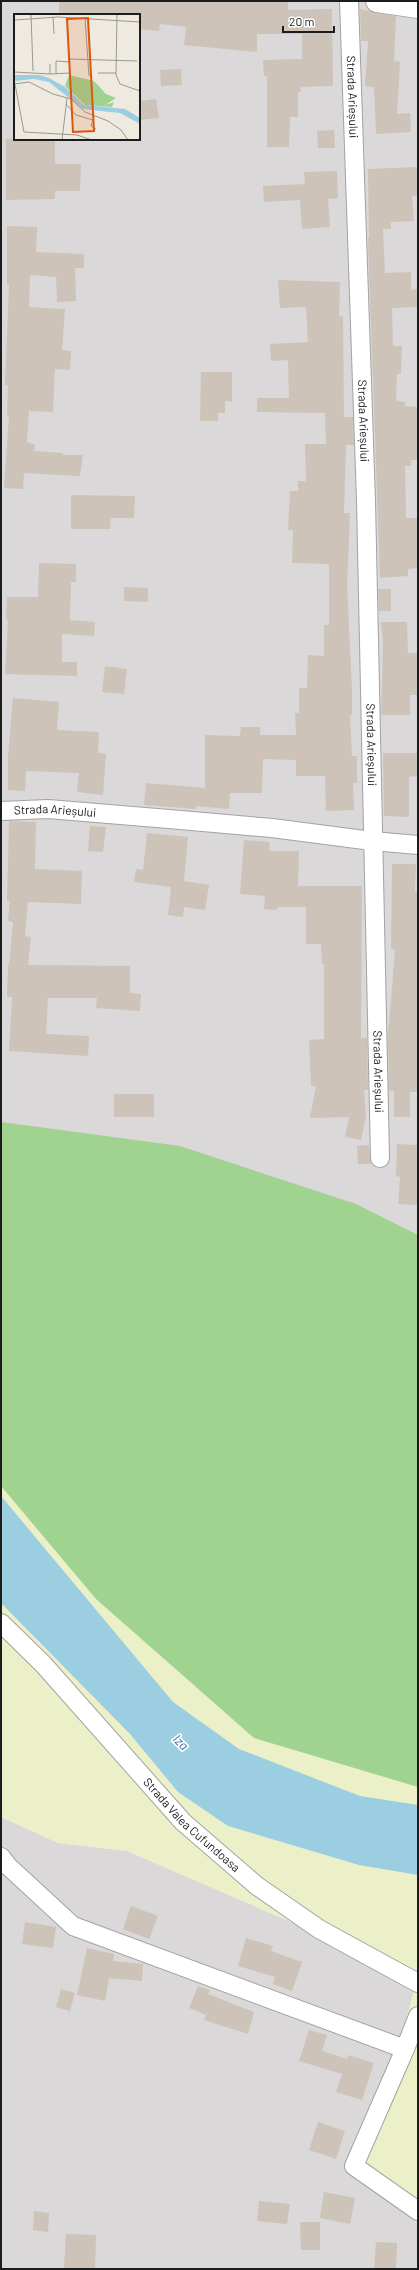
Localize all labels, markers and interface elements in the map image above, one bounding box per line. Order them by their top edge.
scale bar [283,8,334,34]
inset map [14,14,140,140]
text: 20 m [289,14,315,28]
street label: Strada Arieșului [345,55,362,138]
street label: Strada Arieșului [356,379,373,462]
street label: Strada Arieșului [364,703,380,786]
street label: Strada Arieșului [13,801,97,819]
street label: Strada Arieșului [371,1030,387,1113]
water label: Iza [170,1731,192,1753]
street label: Strada Valea Cufundoasa [141,1774,243,1874]

